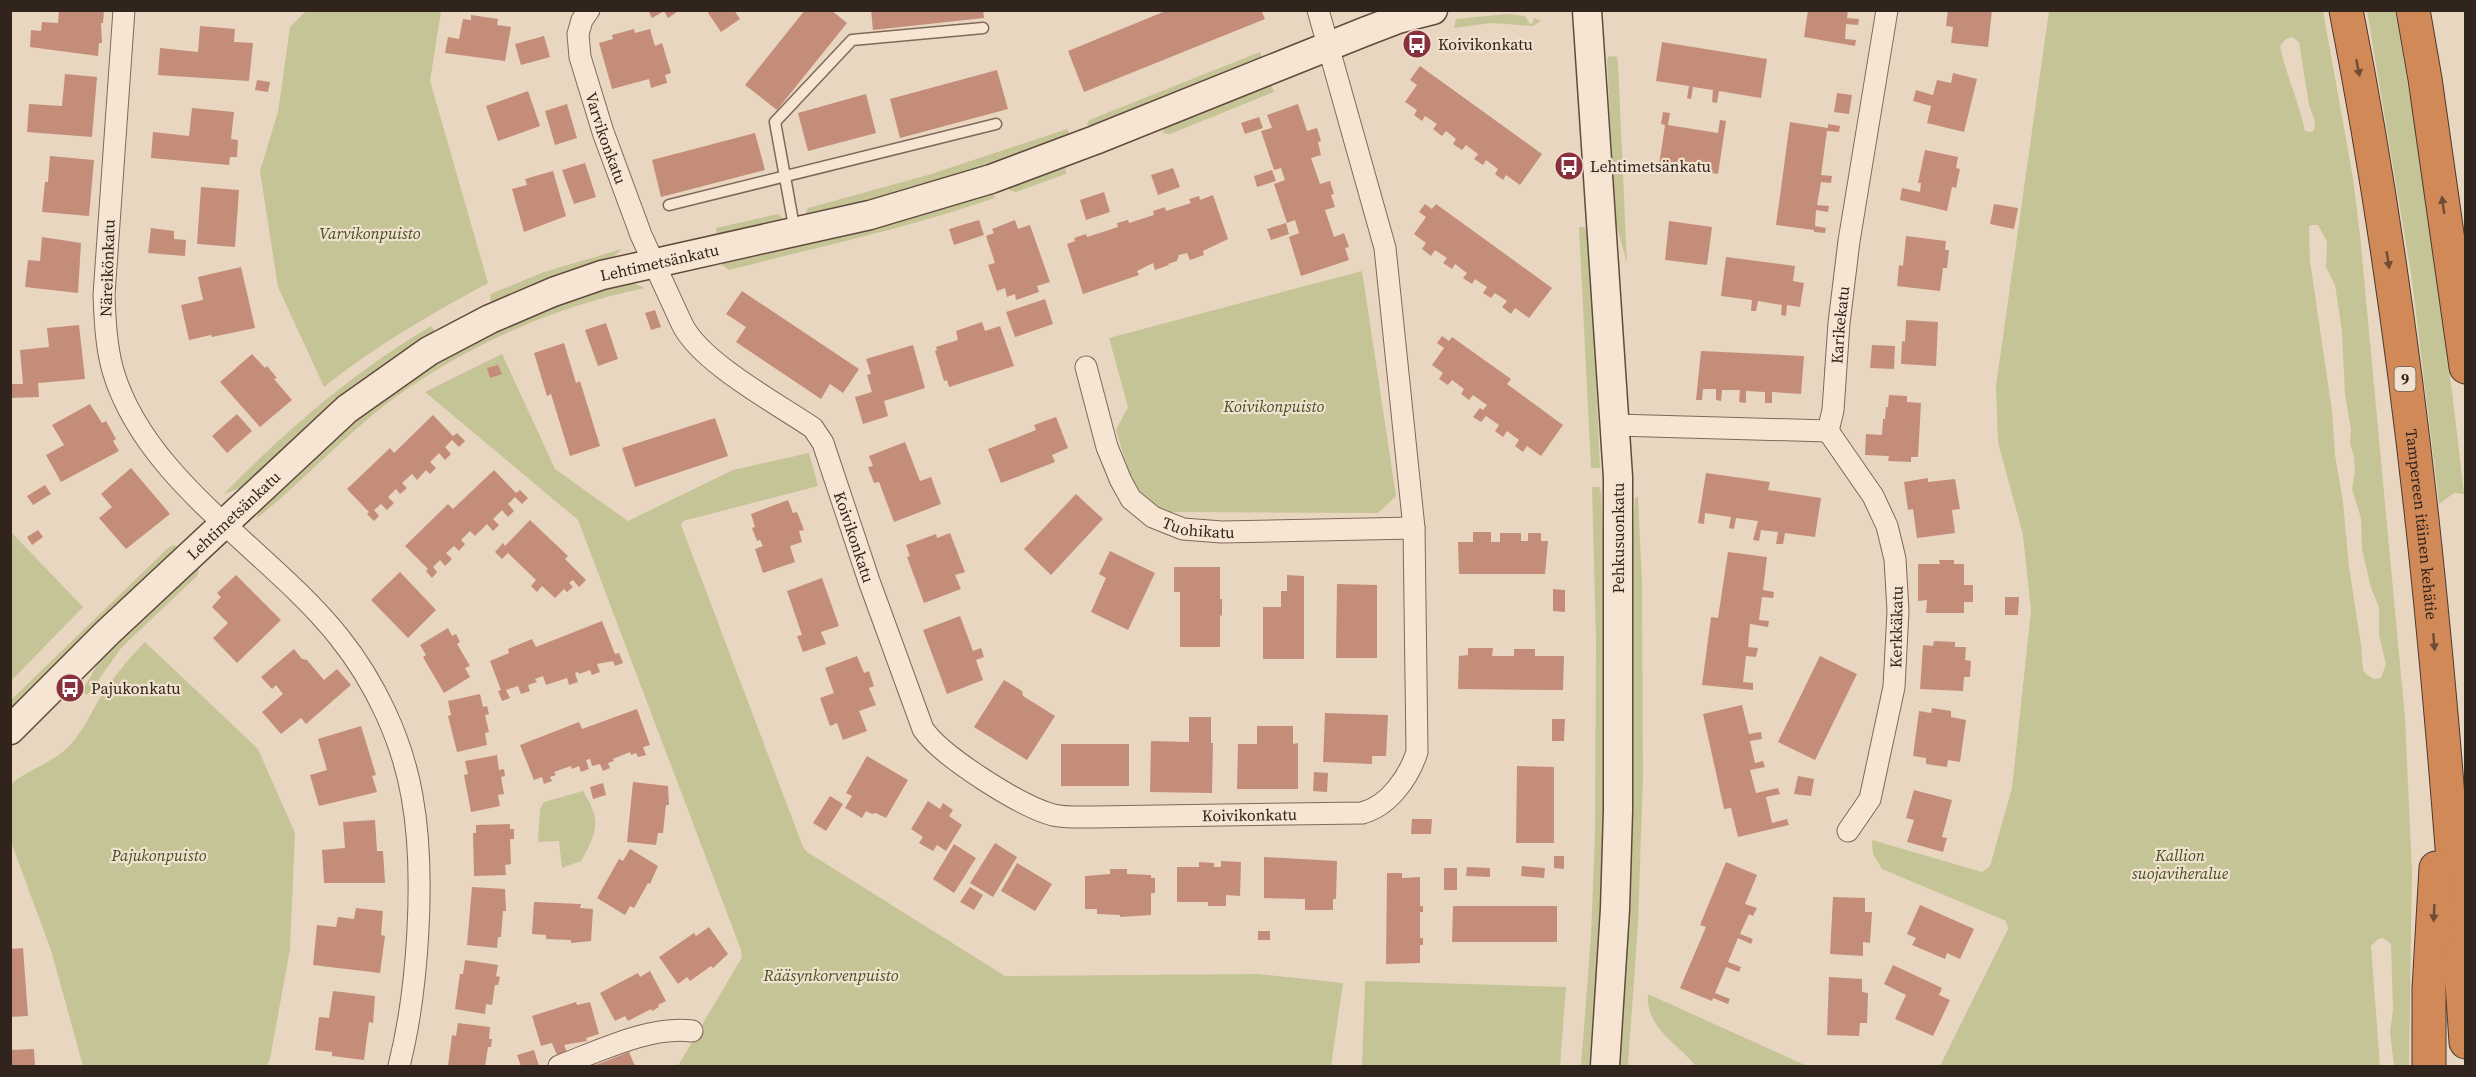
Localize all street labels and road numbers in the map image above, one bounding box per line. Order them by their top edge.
street label: Varvikonkatu [580,89,632,187]
street label: Näreikönkatu [94,219,120,317]
street label: Lehtimetsänkatu [598,238,721,286]
street label: Karikekatu [1825,285,1854,365]
road number: 9 [2394,367,2416,391]
street label: Tampereen itäinen kehätie [2401,428,2443,621]
street label: Lehtimetsänkatu [182,466,285,564]
street label: Pehkusuonkatu [1607,483,1629,593]
street label: Koivikonkatu [829,488,880,585]
street label: Tuohikatu [1159,511,1235,543]
street label: Kerkkäkatu [1884,586,1908,668]
street label: Koivikonkatu [1202,803,1297,826]

